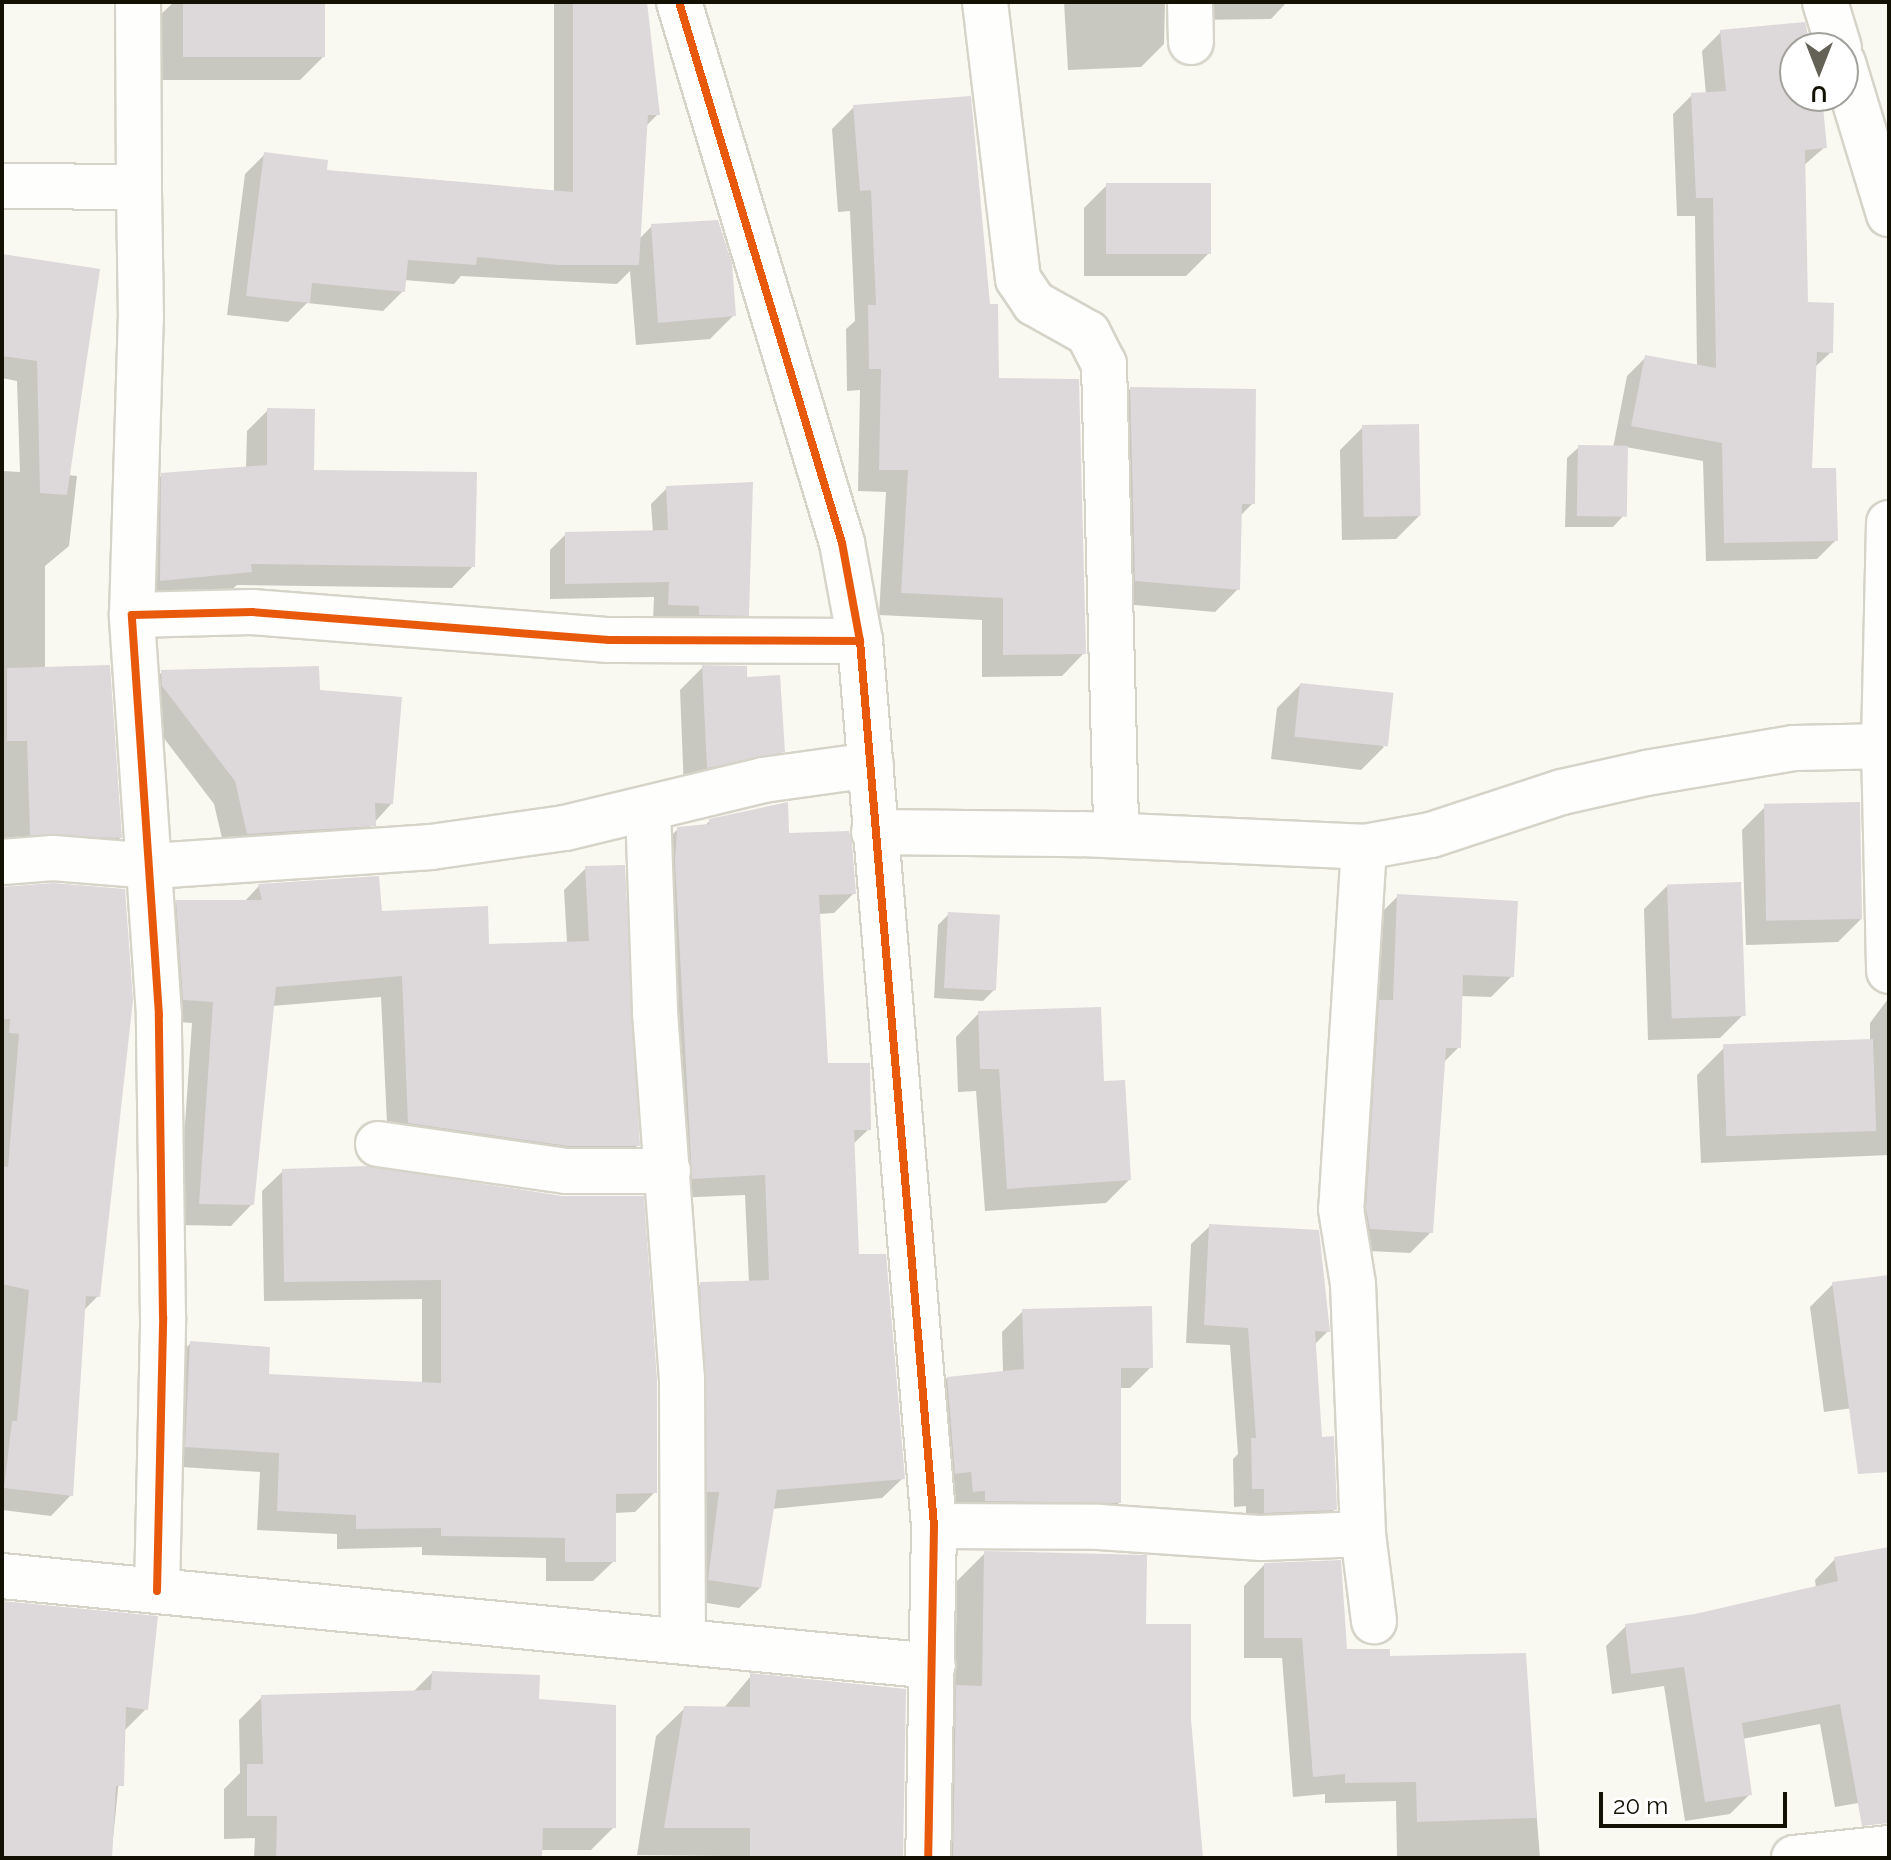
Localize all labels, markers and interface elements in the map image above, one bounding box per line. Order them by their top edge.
north arrow [1779,32,1859,112]
text: U [1811,81,1827,107]
scale bar [1603,1776,1791,1826]
text: 20 m [1613,1791,1668,1820]

